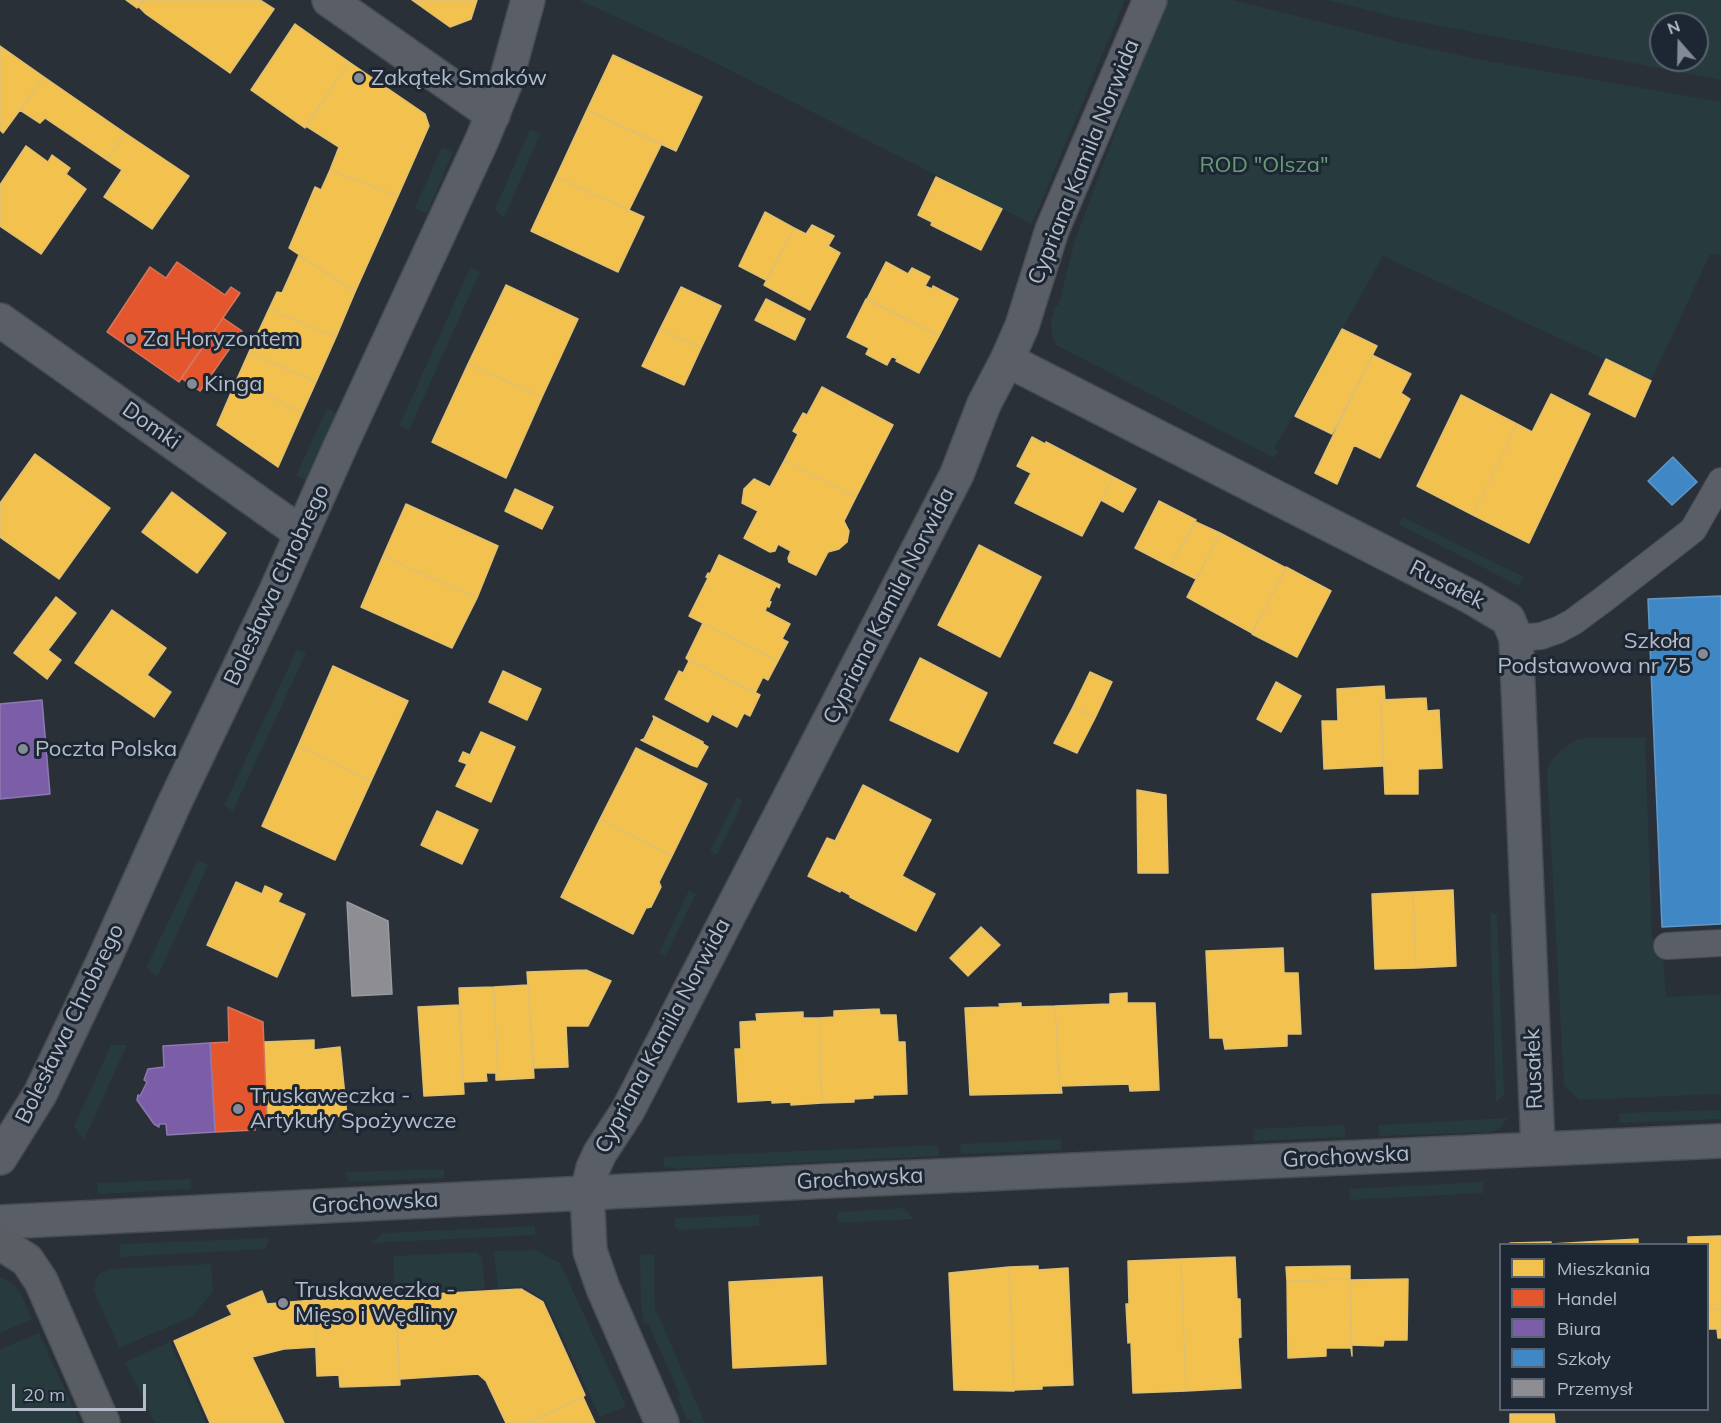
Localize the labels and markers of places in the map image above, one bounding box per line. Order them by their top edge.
place label: Zakątek Smaków [371,65,547,91]
marker: Zakątek Smaków [352,71,366,85]
place label: Za Horyzontem [143,326,300,352]
marker: Za Horyzontem [124,332,138,346]
place label: Kinga [204,371,263,397]
marker: Kinga [185,377,199,391]
place label: Szkoła Podstawowa nr 75 [1498,628,1691,680]
marker: Szkoła Podstawowa nr 75 [1696,647,1710,661]
place label: Poczta Polska [35,736,177,762]
marker: Poczta Polska [16,742,30,756]
place label: Truskaweczka - Artykuły Spożywcze [250,1083,457,1134]
marker: Truskaweczka - Artykuły Spożywcze [231,1102,245,1116]
place label: Truskaweczka - Mięso i Wędliny [295,1277,455,1328]
marker: Truskaweczka - Mięso i Wędliny [276,1296,290,1310]

